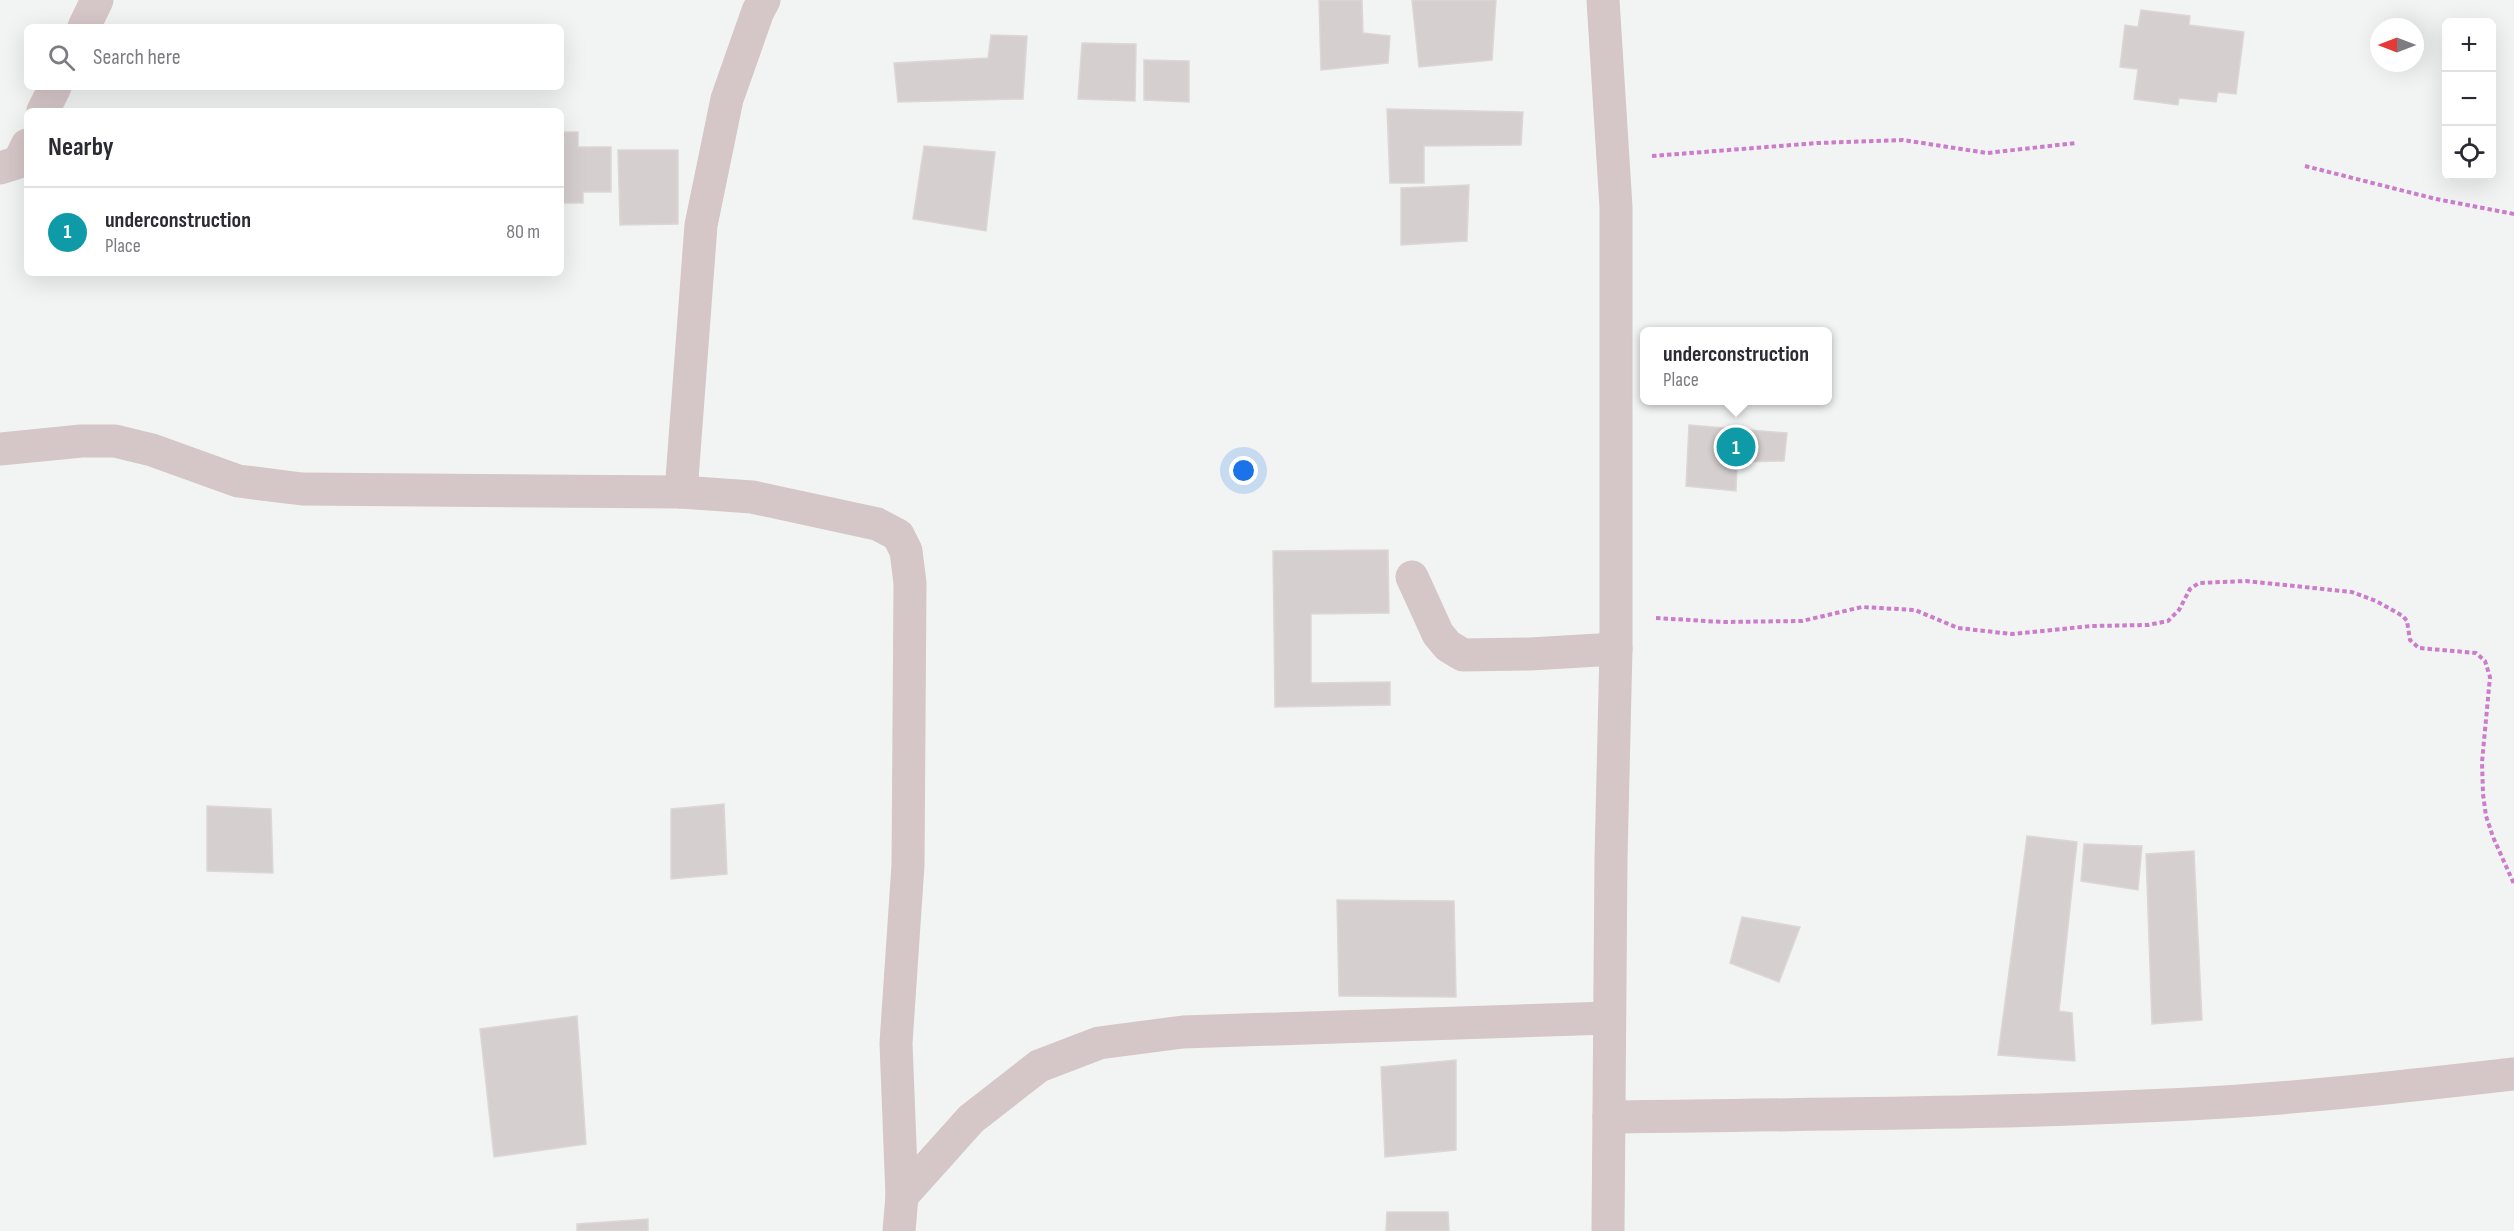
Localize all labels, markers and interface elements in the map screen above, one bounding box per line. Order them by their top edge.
north arrow [2370,18,2424,72]
map controls [2442,18,2496,180]
button: + [2442,18,2496,72]
search box [24,24,564,90]
icon: search [45,41,78,74]
text: Search here [93,44,180,71]
button: − [2442,72,2496,126]
button: locate [2442,126,2496,180]
text: Nearby [48,132,114,163]
text: underconstruction [105,207,251,234]
text: 1 [64,220,71,244]
text: 80 m [506,220,540,244]
text: Place [105,234,141,258]
popup [1640,327,1832,405]
text: underconstruction [1663,341,1809,368]
text: Place [1663,368,1699,392]
pin: 1 [1716,424,1756,470]
your location [1229,456,1258,485]

